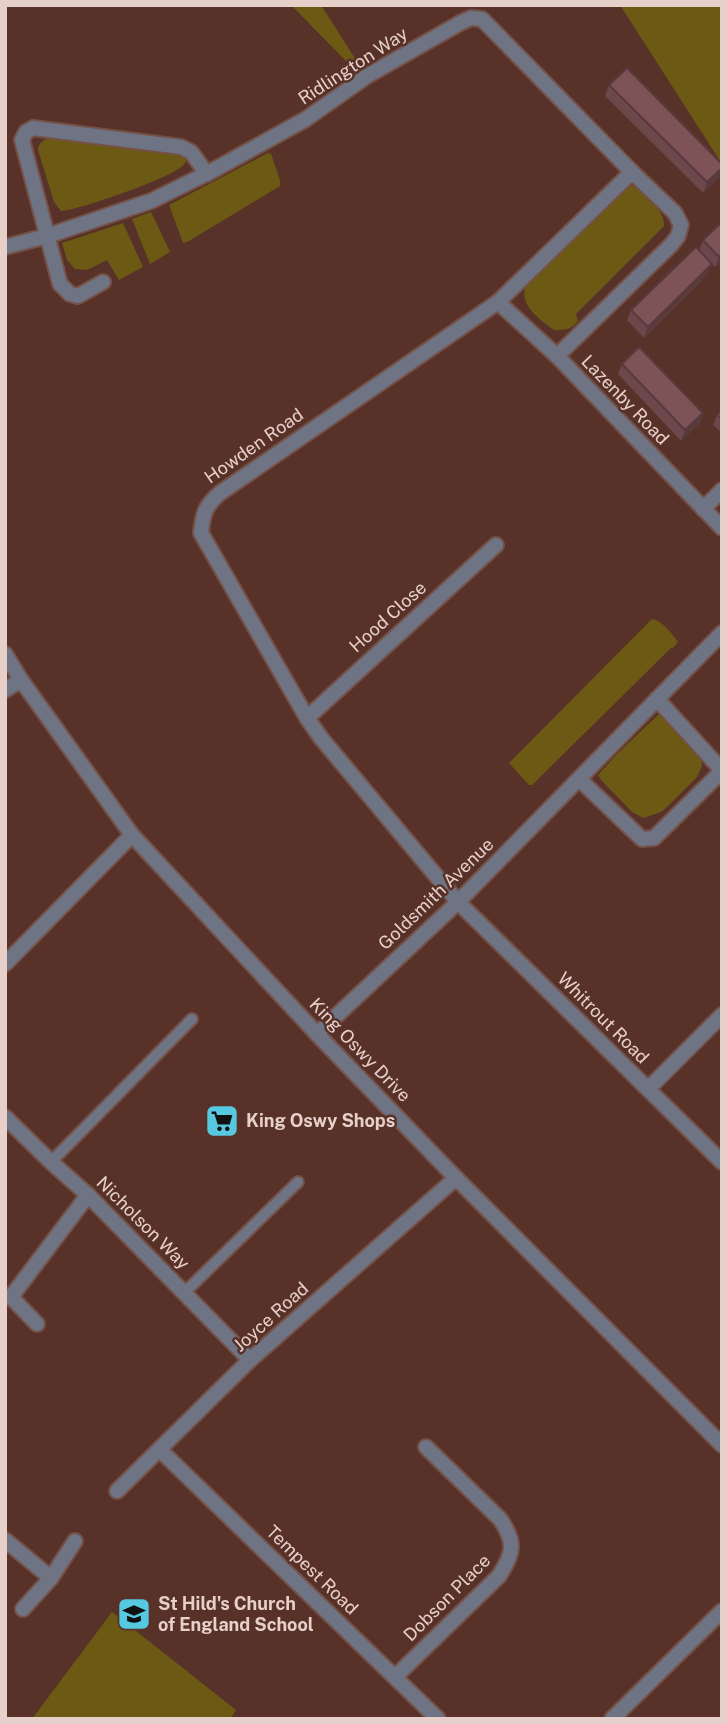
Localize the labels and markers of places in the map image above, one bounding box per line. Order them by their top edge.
supermarket icon: King Oswy Shops [203,1102,241,1140]
place label: King Oswy Shops [246,1110,395,1131]
place label: St Hild's Church of England School [158,1593,314,1635]
school or university icon: St Hild's Church of England School [115,1595,153,1633]

